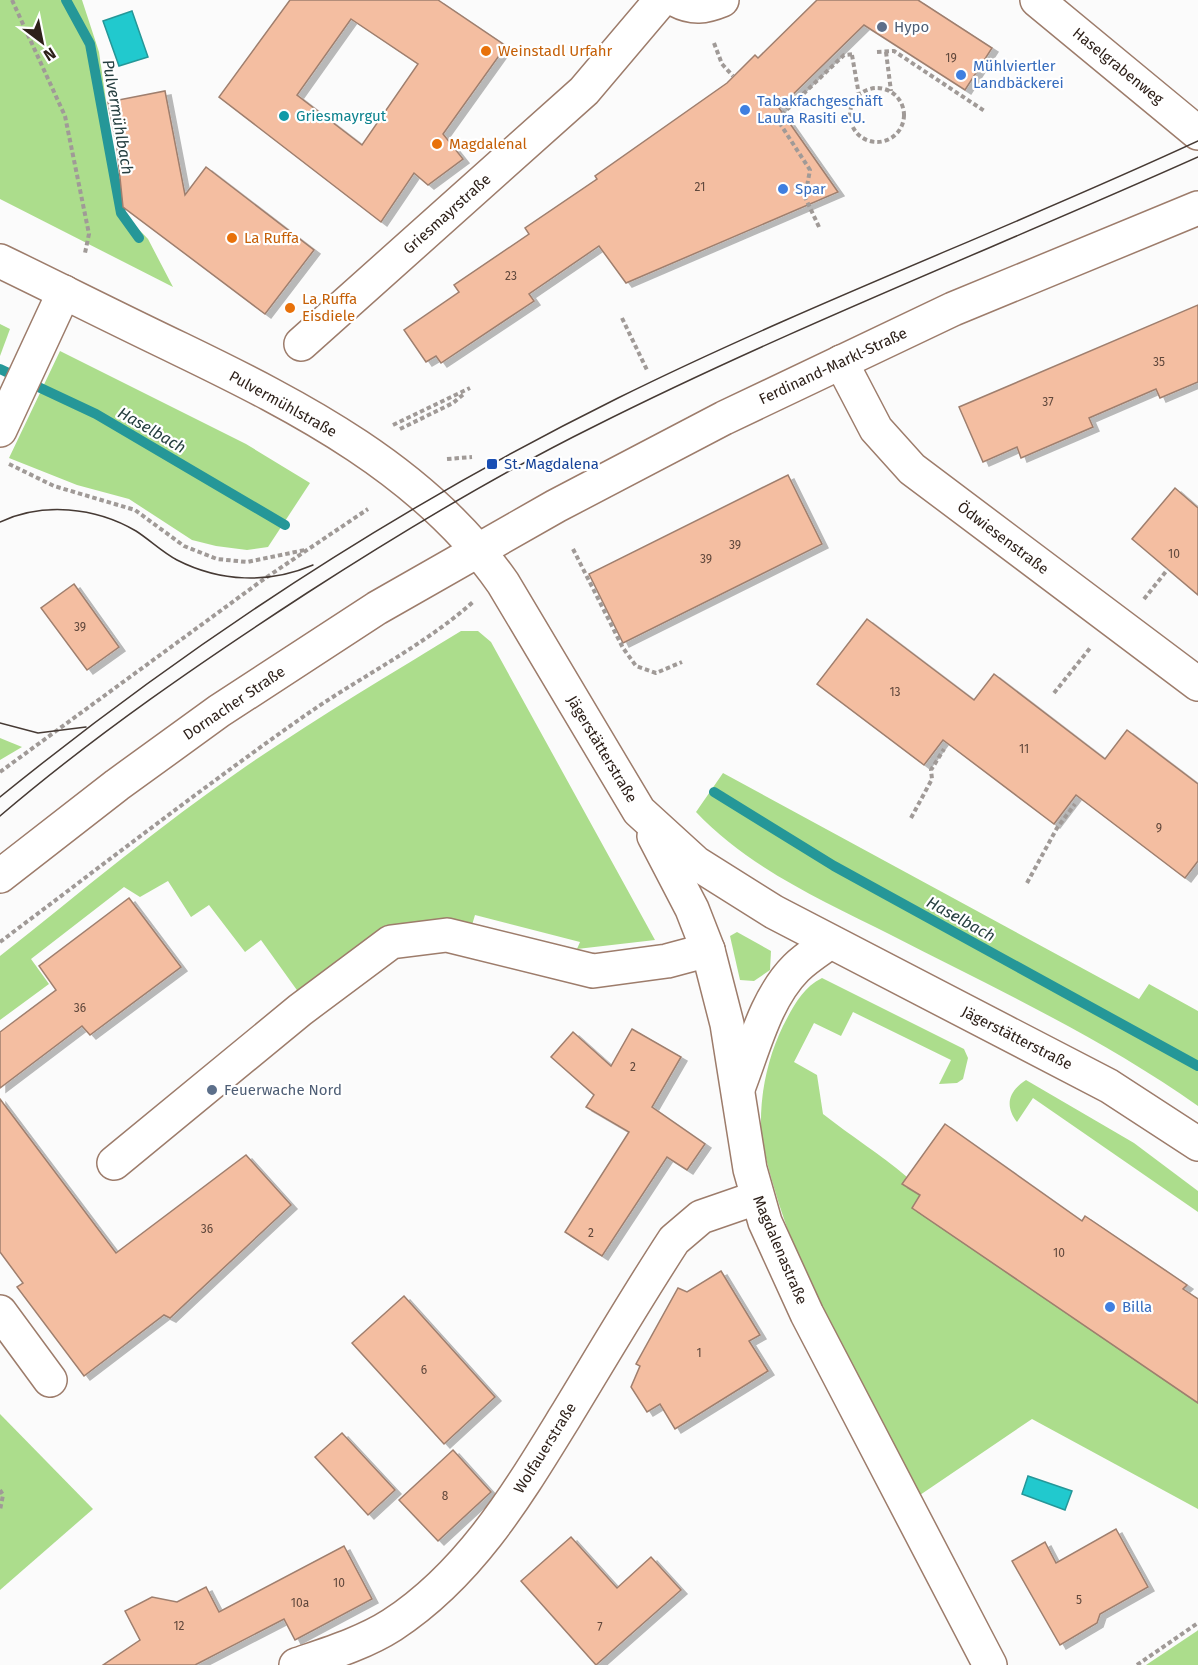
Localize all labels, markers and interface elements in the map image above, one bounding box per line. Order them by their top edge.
north arrow [12,12,72,72]
place label: Hypo [894,18,929,36]
marker: Hypo [875,20,889,34]
street label: Haselgrabenweg [1069,24,1167,108]
place label: Weinstadl Urfahr [498,42,613,60]
text: N [40,43,59,65]
marker: Weinstadl Urfahr [479,44,493,58]
house number: 19 [945,51,957,65]
place label: Mühlviertler Landbäckerei [973,57,1064,92]
water label: Pulvermühlbach [99,58,137,176]
marker: Mühlviertler Landbäckerei [954,68,968,82]
place label: Tabakfachgeschäft Laura Rasiti e.U. [757,92,883,127]
marker: Tabakfachgeschäft Laura Rasiti e.U. [738,103,752,117]
place label: Griesmayrgut [296,107,387,125]
marker: Griesmayrgut [277,109,291,123]
place label: Magdalenal [449,135,528,153]
marker: Magdalenal [430,137,444,151]
street label: Griesmayrstraße [400,170,494,258]
house number: 21 [695,180,705,194]
place label: Spar [795,180,826,198]
marker: Spar [776,182,790,196]
place label: La Ruffa [244,229,299,247]
marker: La Ruffa [225,231,239,245]
house number: 23 [505,269,517,283]
place label: La Ruffa Eisdiele [302,290,357,325]
marker: La Ruffa Eisdiele [283,301,297,315]
street label: Ferdinand-Markl-Straße [756,324,910,408]
house number: 35 [1153,355,1165,369]
street label: Pulvermühlstraße [226,367,340,441]
house number: 37 [1042,395,1054,409]
water label: Haselbach [115,403,189,457]
place label: St. Magdalena [504,455,599,473]
marker: St. Magdalena [485,457,499,471]
street label: Ödwiesenstraße [954,498,1052,578]
house number: 39 [729,538,741,552]
house number: 10 [1168,547,1180,561]
house number: 39 [700,552,712,566]
house number: 39 [74,620,86,634]
street label: Dornacher Straße [180,662,288,744]
house number: 13 [889,685,901,699]
street label: Jägerstätterstraße [563,692,641,806]
house number: 11 [1019,742,1029,756]
house number: 9 [1156,821,1162,835]
water label: Haselbach [923,892,999,946]
house number: 36 [74,1001,86,1015]
street label: Jägerstätterstraße [959,1002,1075,1074]
house number: 2 [630,1060,636,1074]
place label: Feuerwache Nord [224,1081,342,1099]
marker: Feuerwache Nord [205,1083,219,1097]
street label: Magdalenastraße [749,1193,811,1307]
house number: 36 [201,1222,213,1236]
house number: 2 [588,1226,594,1240]
house number: 10 [1053,1246,1065,1260]
place label: Billa [1122,1298,1152,1316]
marker: Billa [1103,1300,1117,1314]
house number: 1 [696,1346,702,1360]
house number: 6 [421,1363,427,1377]
street label: Wolfauerstraße [510,1399,580,1497]
house number: 8 [442,1489,449,1503]
house number: 10 [333,1576,345,1590]
house number: 5 [1076,1593,1082,1607]
house number: 10a [291,1596,309,1610]
house number: 12 [173,1619,185,1633]
house number: 7 [597,1620,603,1634]

